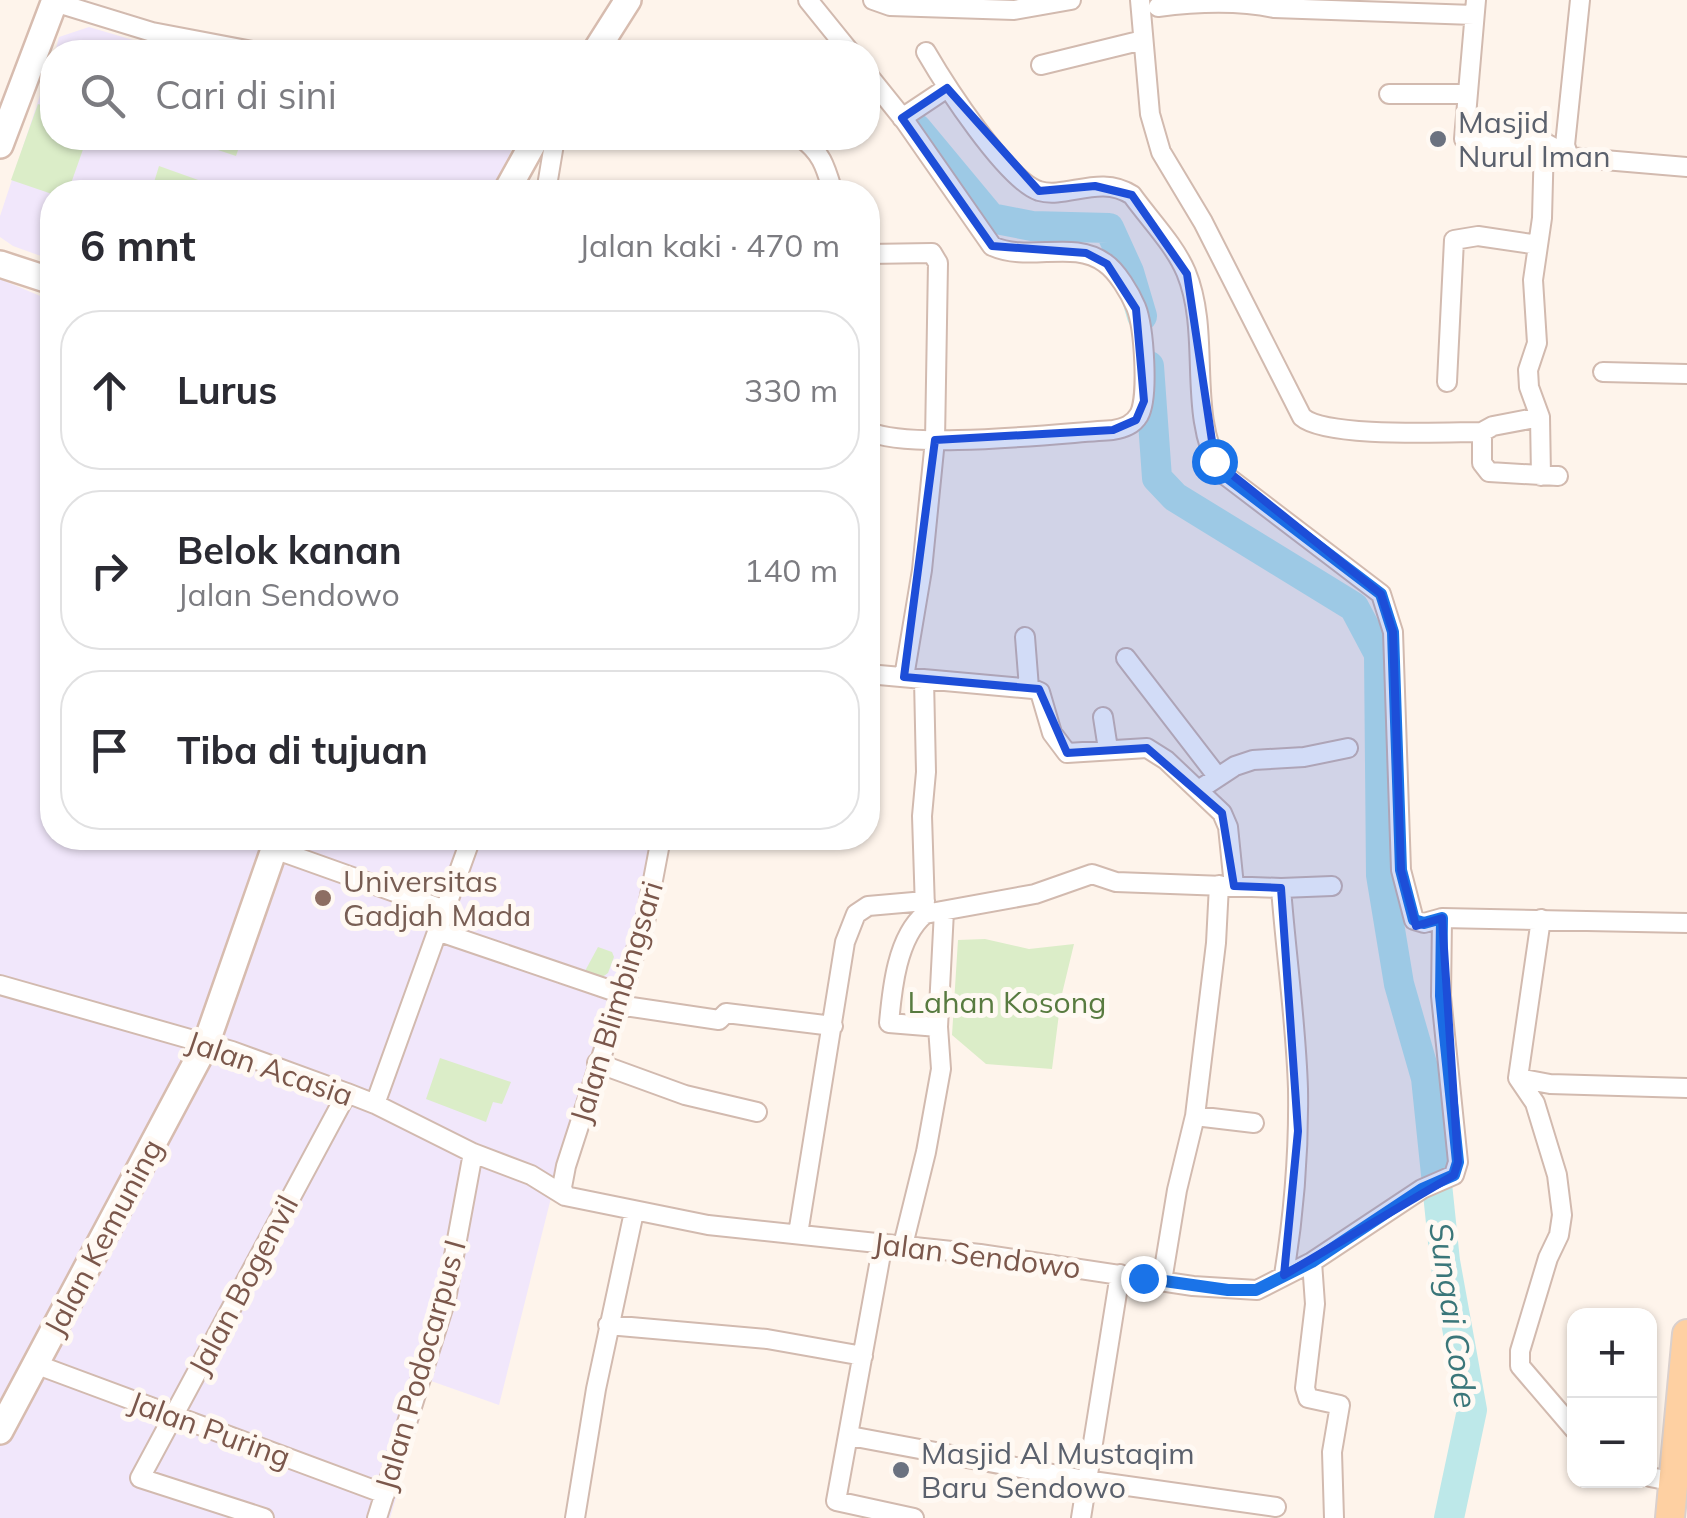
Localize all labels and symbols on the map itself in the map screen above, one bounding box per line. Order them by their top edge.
place label: Masjid Nurul Iman [1458,103,1611,175]
marker: Masjid Nurul Iman [1427,128,1449,150]
route start [1192,439,1238,485]
place label: Universitas Gadjah Mada [343,862,531,934]
street label: Jalan Blimbingsari [561,876,671,1128]
marker: Universitas Gadjah Mada [312,887,334,909]
park label: Lahan Kosong [908,983,1106,1021]
street label: Jalan Acasia [182,1022,358,1114]
street label: Jalan Kemuning [35,1132,171,1342]
street label: Jalan Bogenvil [180,1189,306,1381]
water label: Sungai Code [1421,1219,1487,1411]
street label: Jalan Sendowo [871,1223,1083,1287]
street label: Jalan Podocarpus I [366,1235,474,1495]
route end [1121,1256,1167,1302]
street label: Jalan Puring [124,1382,296,1476]
place label: Masjid Al Mustaqim Baru Sendowo [921,1434,1195,1506]
marker: Masjid Al Mustaqim Baru Sendowo [890,1459,912,1481]

